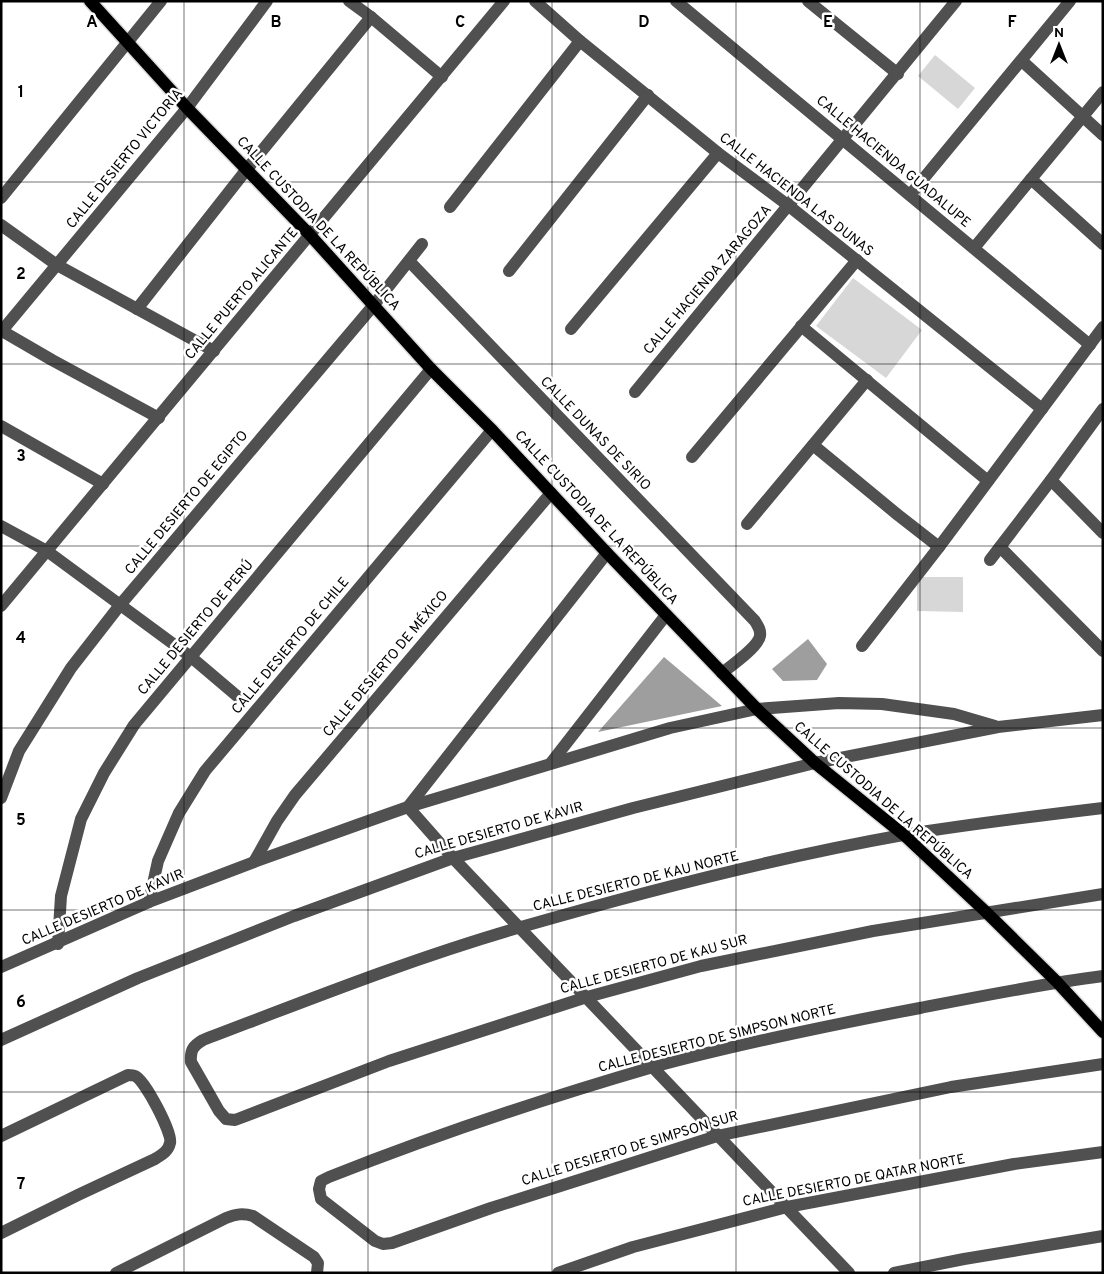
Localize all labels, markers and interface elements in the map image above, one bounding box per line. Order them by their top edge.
text: A [86,13,98,33]
text: B [270,13,282,33]
text: C [455,13,465,33]
text: D [638,13,650,33]
text: E [823,13,833,33]
text: F [1007,13,1017,33]
north arrow [1034,20,1084,70]
text: N [1054,25,1064,42]
text: 1 [18,83,24,103]
street label: CALLE DESIERTO VICTORIA [63,86,187,232]
street label: CALLE HACIENDA GUADALUPE [812,92,974,232]
street label: CALLE HACIENDA LAS DUNAS [715,129,877,261]
street label: CALLE CUSTODIA DE LA REPÚBLICA [233,133,404,315]
street label: CALLE HACIENDA ZARAGOZA [640,202,776,358]
street label: CALLE PUERTO ALICANTE [182,225,302,363]
text: 2 [16,265,26,285]
street label: CALLE DUNAS DE SIRIO [536,373,654,495]
street label: CALLE CUSTODIA DE LA REPÚBLICA [511,427,682,609]
street label: CALLE DESIERTO DE EGIPTO [122,428,252,578]
text: 3 [16,447,26,467]
street label: CALLE DESIERTO DE PERÚ [134,556,257,699]
street label: CALLE DESIERTO DE CHILE [229,574,353,718]
street label: CALLE DESIERTO DE MÉXICO [319,587,452,741]
text: 4 [16,629,26,649]
street label: CALLE CUSTODIA DE LA REPÚBLICA [790,718,977,883]
street label: CALLE DESIERTO DE KAVIR [413,799,585,863]
text: 5 [16,811,26,831]
street label: CALLE DESIERTO DE KAU NORTE [531,848,741,916]
street label: CALLE DESIERTO DE KAVIR [19,866,187,950]
street label: CALLE DESIERTO DE KAU SUR [558,932,750,998]
text: 6 [16,993,26,1013]
street label: CALLE DESIERTO DE SIMPSON NORTE [596,1001,838,1077]
street label: CALLE DESIERTO DE SIMPSON SUR [519,1108,741,1190]
street label: CALLE DESIERTO DE QATAR NORTE [741,1151,967,1211]
text: 7 [17,1175,25,1195]

